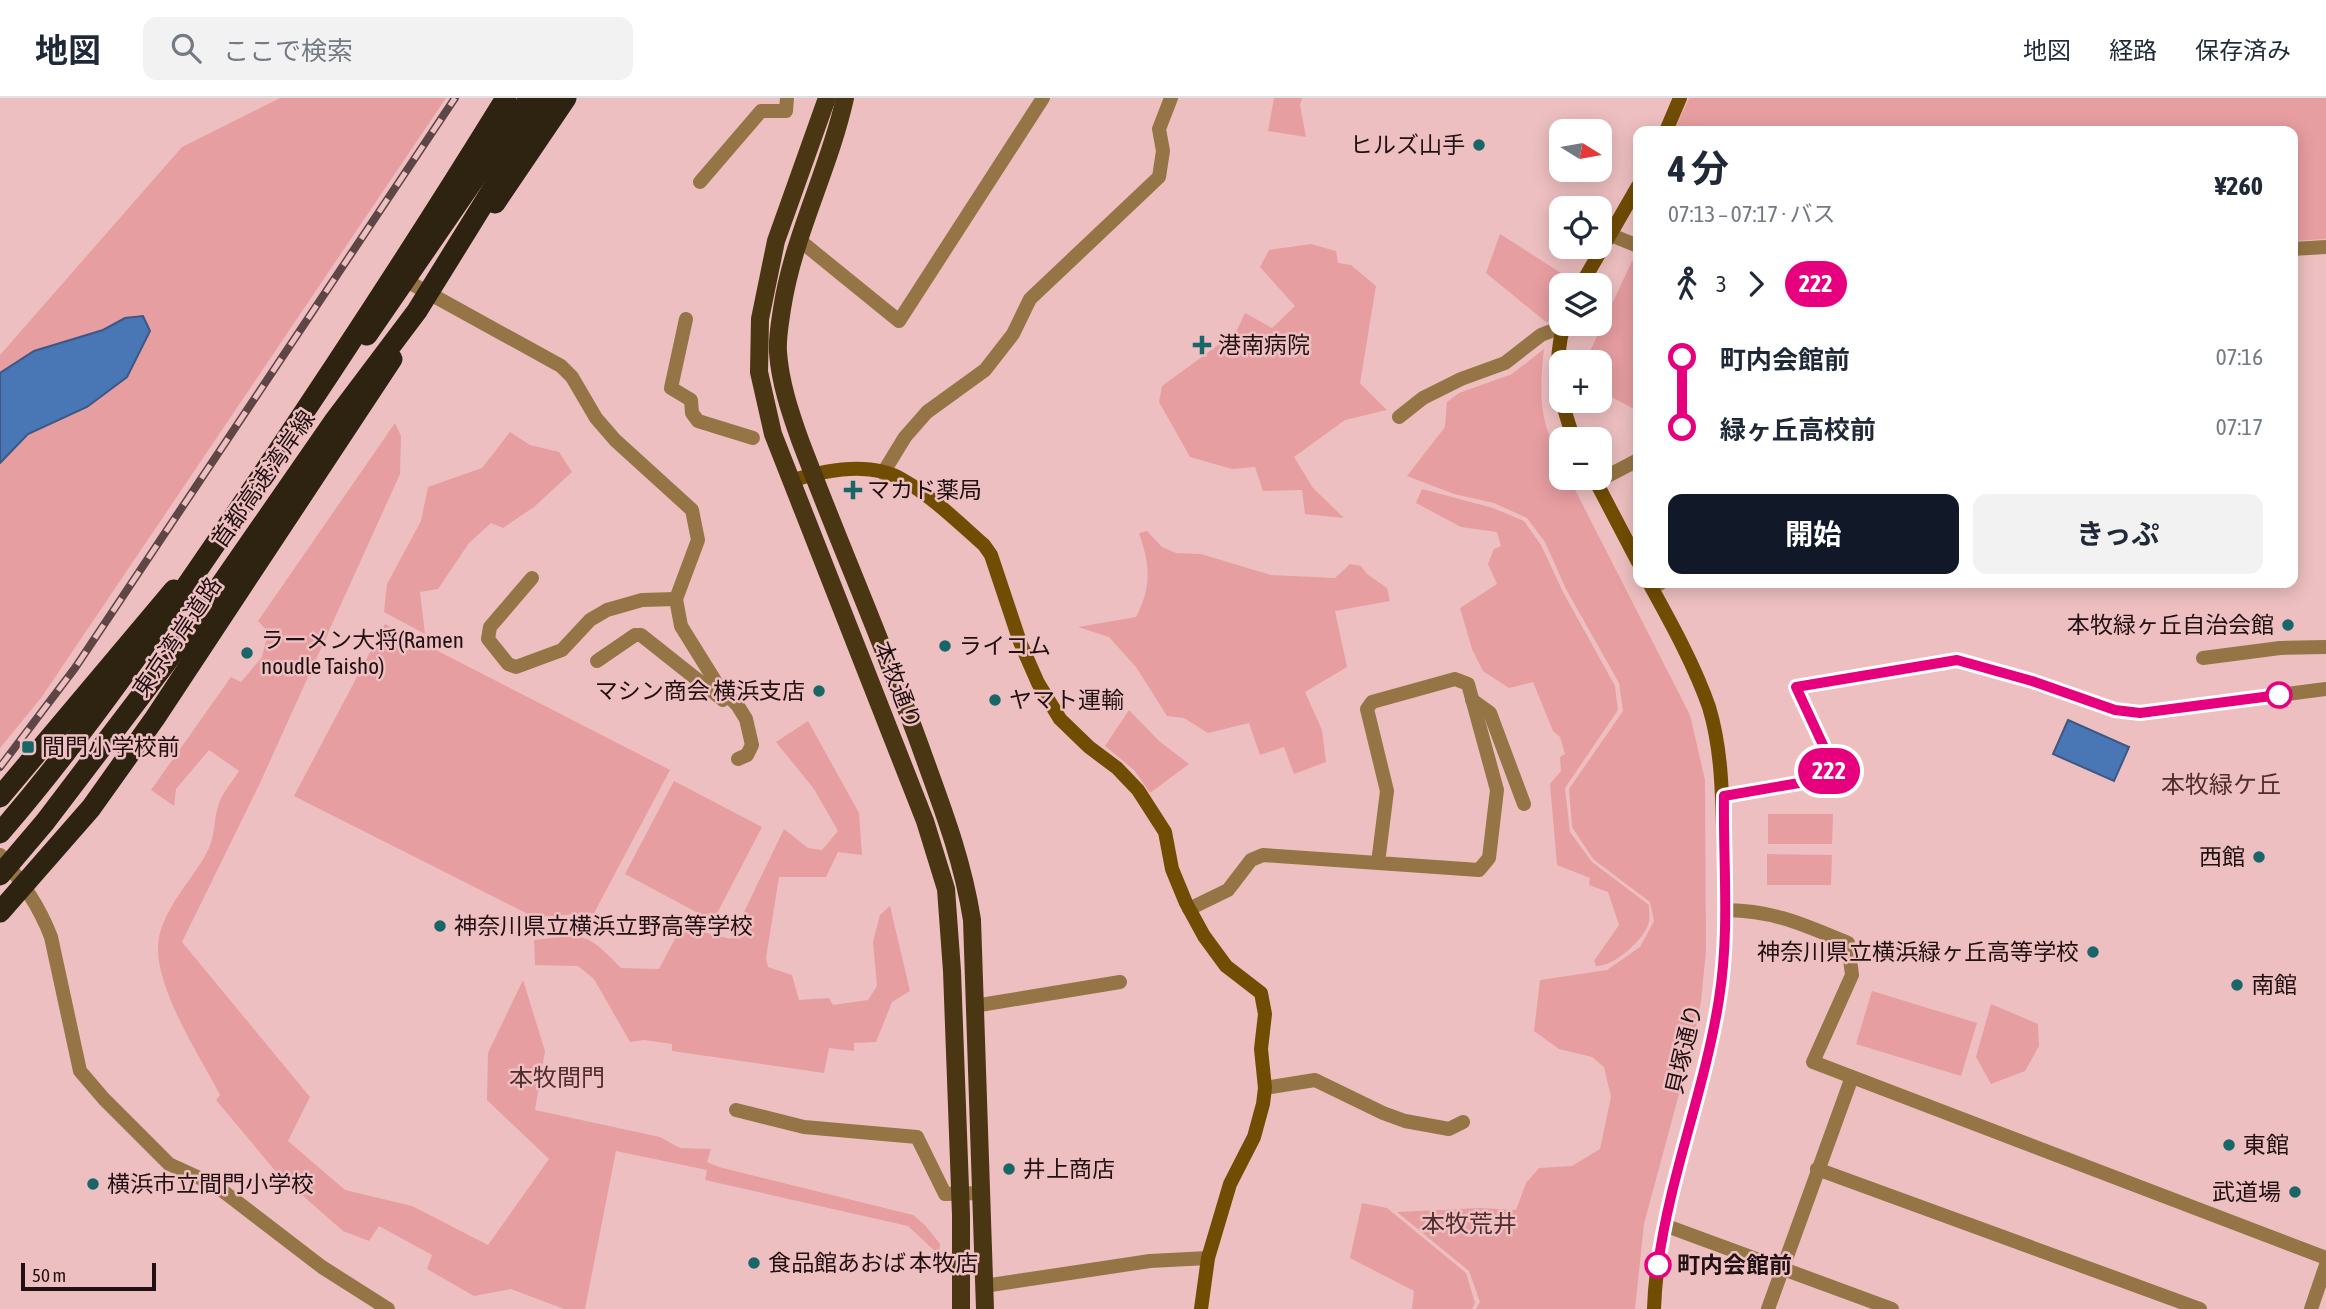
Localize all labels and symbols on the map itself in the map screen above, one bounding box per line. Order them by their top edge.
north arrow [1549,119,1612,182]
place label: ヒルズ山手 [1350,132,1465,158]
marker: ヒルズ山手 [1471,137,1487,153]
place label: 港南病院 [1218,332,1310,358]
marker: 港南病院 [1192,335,1212,355]
street label: 首都高速湾岸線 [206,406,320,552]
place label: マカド薬局 [867,477,982,503]
marker: マカド薬局 [845,482,861,498]
street label: 東京湾岸道路 [128,573,226,701]
place label: 本牧緑ヶ丘自治会館 [2067,612,2274,638]
marker: 本牧緑ヶ丘自治会館 [2280,617,2296,633]
place label: ラーメン大将(Ramen noudle Taisho) [261,627,464,679]
place label: ライコム [959,633,1051,659]
street label: 本牧通り [869,637,927,733]
marker: ライコム [937,638,953,654]
marker: ラーメン大将(Ramen noudle Taisho) [239,645,255,661]
place label: マシン商会 横浜支店 [595,678,805,704]
unlabelled marker [2266,682,2292,708]
marker: マシン商会 横浜支店 [811,683,827,699]
place label: ヤマト運輸 [1009,687,1124,713]
marker: ヤマト運輸 [987,692,1003,708]
place label: 間門小学校前 [42,734,180,760]
marker: 間門小学校前 [20,739,36,755]
line badge: 222 [1789,748,1869,794]
district label: 本牧緑ケ丘 [2161,771,2281,798]
place label: 西館 [2199,844,2245,870]
marker: 西館 [2251,849,2267,865]
place label: 神奈川県立横浜立野高等学校 [454,913,753,939]
marker: 神奈川県立横浜立野高等学校 [432,918,448,934]
place label: 神奈川県立横浜緑ヶ丘高等学校 [1757,939,2079,965]
marker: 神奈川県立横浜緑ヶ丘高等学校 [2085,944,2101,960]
place label: 南館 [2251,972,2297,998]
marker: 南館 [2229,977,2245,993]
street label: 貝塚通り [1661,1001,1707,1097]
district label: 本牧間門 [509,1064,605,1091]
place label: 東館 [2243,1132,2289,1158]
marker: 東館 [2221,1137,2237,1153]
place label: 井上商店 [1023,1156,1115,1182]
marker: 井上商店 [1001,1161,1017,1177]
place label: 横浜市立間門小学校 [107,1171,314,1197]
marker: 横浜市立間門小学校 [85,1176,101,1192]
place label: 武道場 [2212,1179,2281,1205]
marker: 武道場 [2287,1184,2303,1200]
district label: 本牧荒井 [1421,1210,1517,1237]
place label: 食品館あおば 本牧店 [768,1250,978,1276]
marker: 町内会館前 [1645,1252,1671,1278]
place label: 町内会館前 [1677,1252,1792,1278]
marker: 食品館あおば 本牧店 [746,1255,762,1271]
scale bar [21,1260,156,1292]

